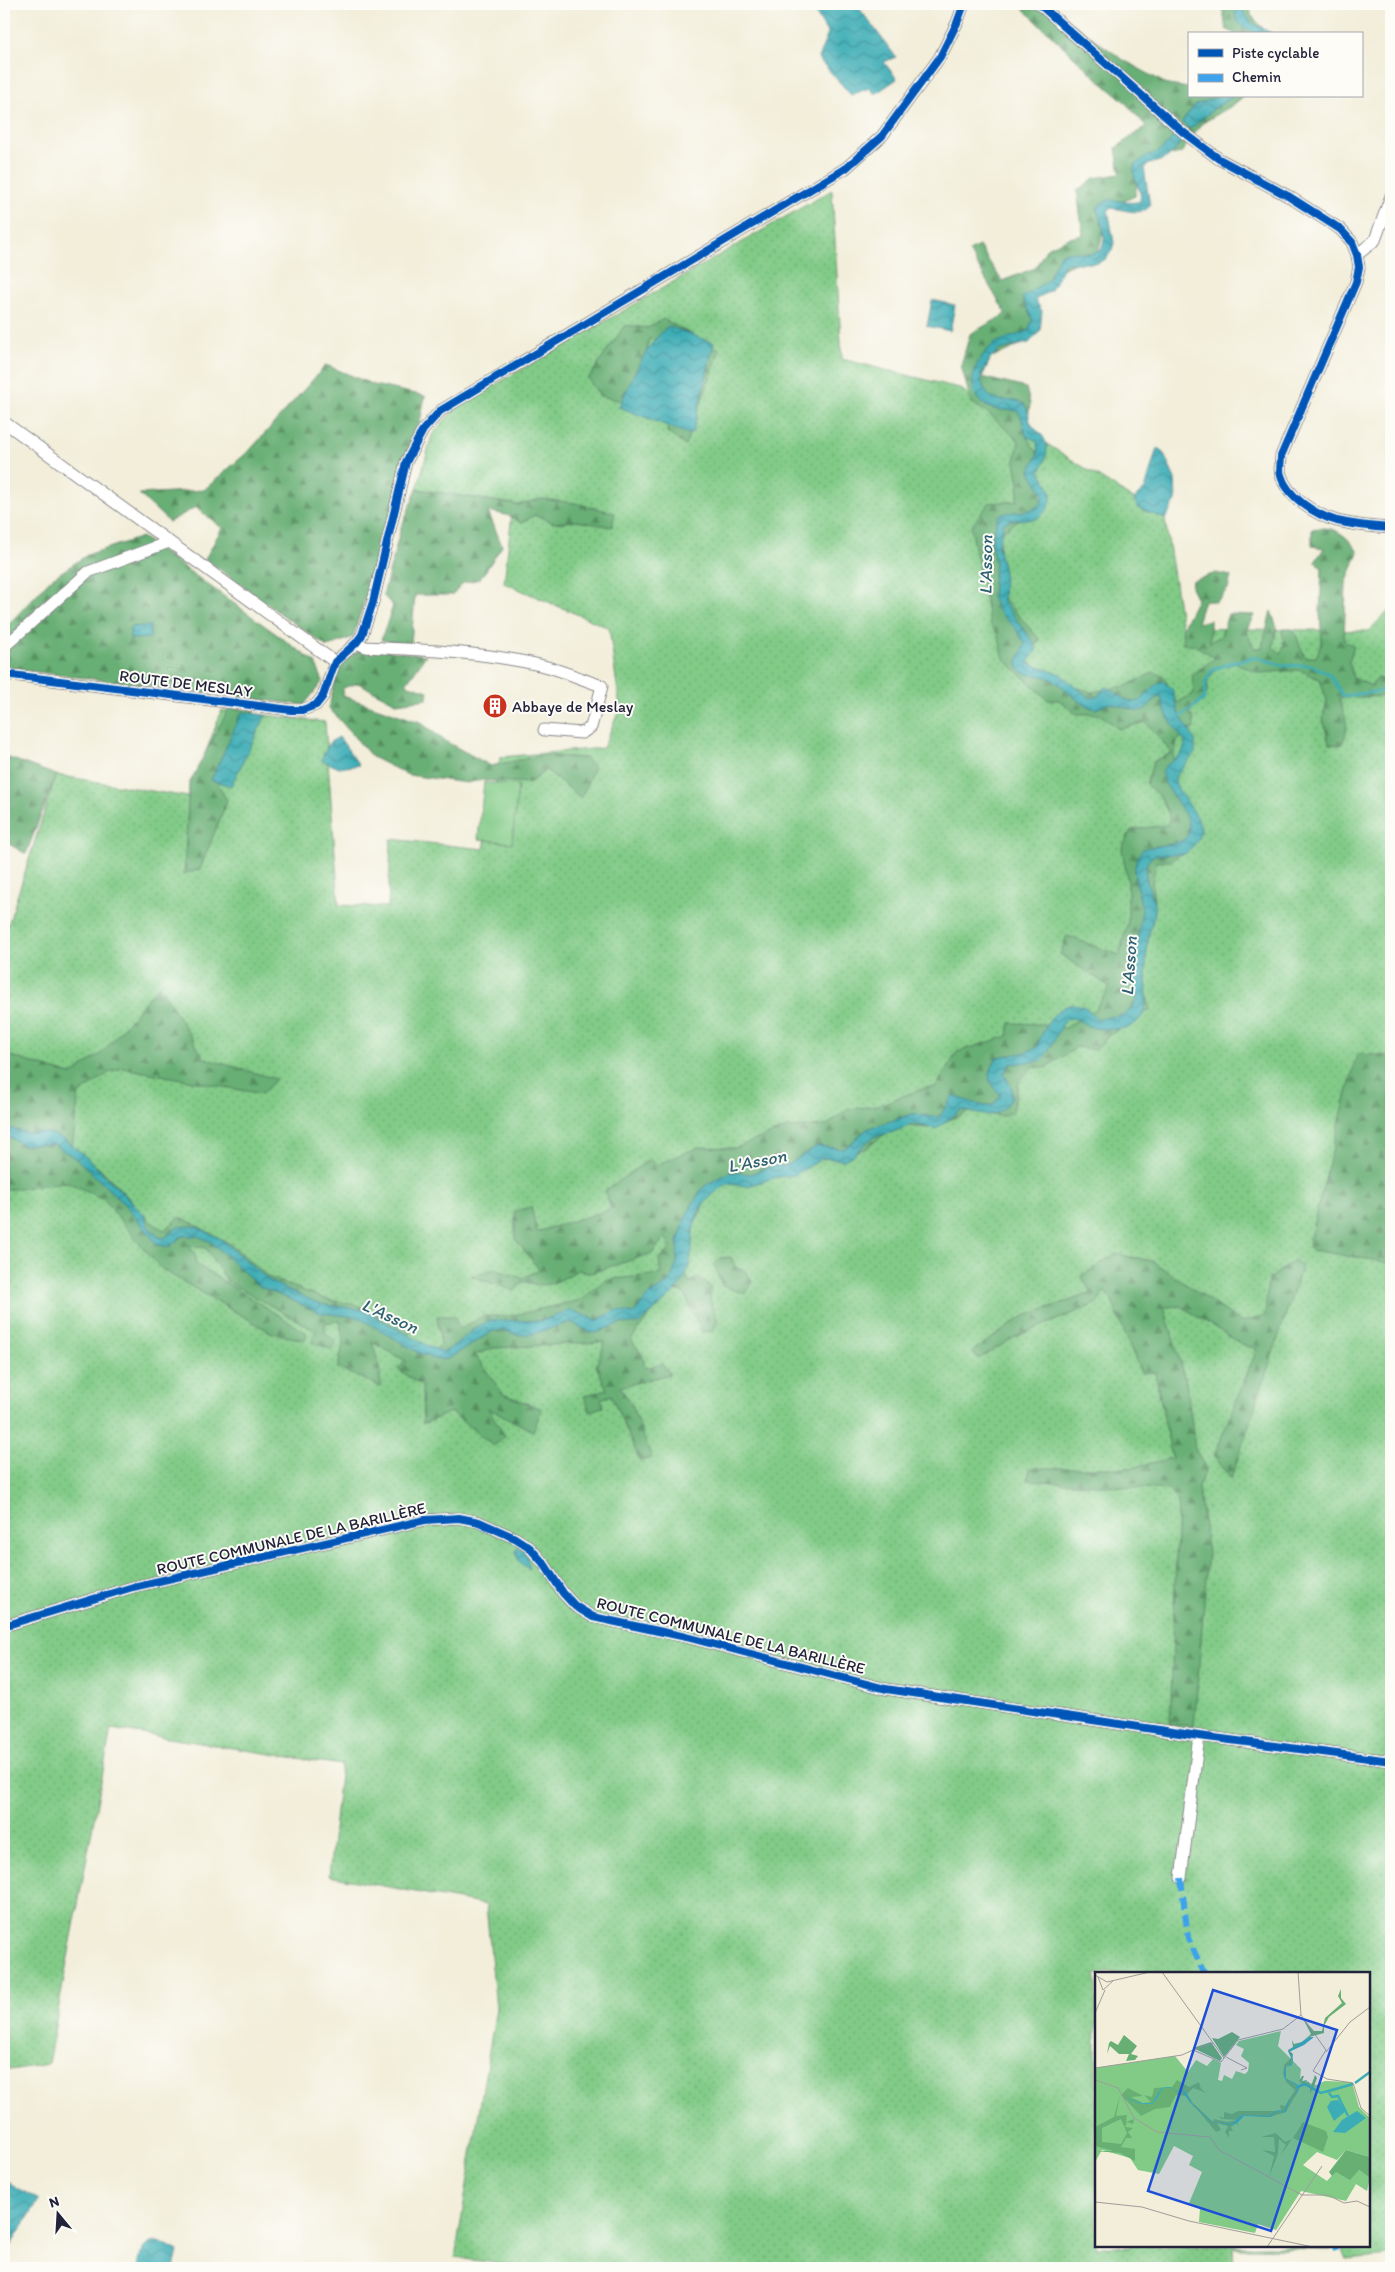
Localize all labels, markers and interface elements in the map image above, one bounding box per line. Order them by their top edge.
legend [1188,32,1362,98]
text: Piste cyclable [1232,44,1319,62]
text: Chemin [1232,68,1282,86]
water label: L'Asson [974,534,998,595]
street label: ROUTE DE MESLAY [118,666,254,701]
building icon: Abbaye de Meslay [482,693,508,719]
place label: Abbaye de Meslay [512,697,634,716]
water label: L'Asson [1116,935,1142,996]
water label: L'Asson [726,1144,789,1177]
water label: L'Asson [358,1293,422,1339]
street label: ROUTE COMMUNALE DE LA BARILLÈRE [155,1498,428,1579]
street label: ROUTE COMMUNALE DE LA BARILLÈRE [595,1593,867,1678]
inset map [1095,1972,1370,2247]
north arrow [32,2190,82,2240]
text: N [47,2193,61,2212]

